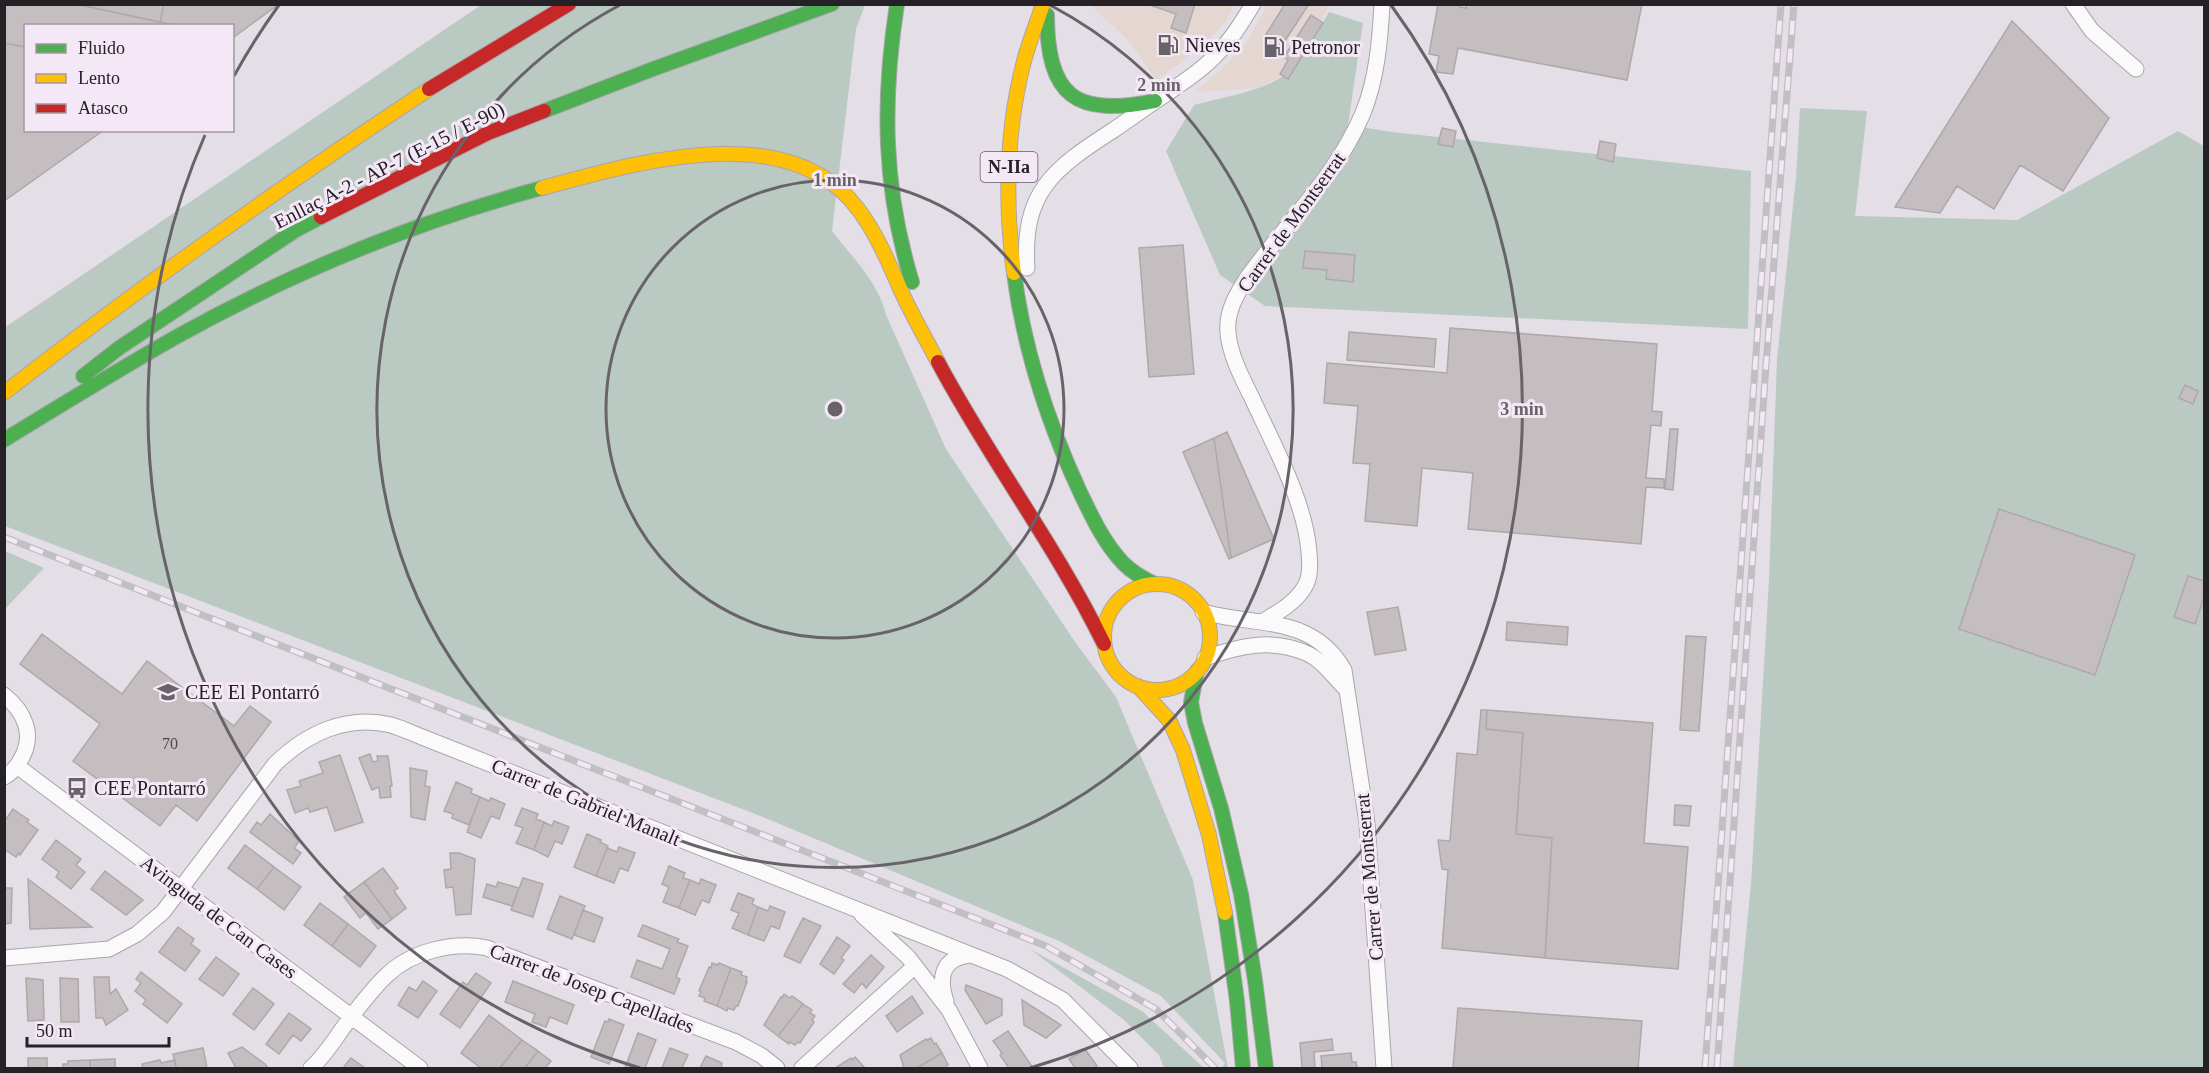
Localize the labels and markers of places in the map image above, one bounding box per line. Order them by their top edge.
fuel station icon: Nieves [1156,33,1180,57]
place label: Nieves [1185,34,1241,56]
fuel station icon: Petronor [1262,35,1286,59]
place label: Petronor [1291,36,1360,58]
centre of rings [825,399,845,419]
school or university icon: CEE El Pontarró [156,680,180,704]
place label: CEE El Pontarró [185,681,319,703]
bus stop icon: CEE Pontarró [65,776,89,800]
place label: CEE Pontarró [94,777,206,799]

